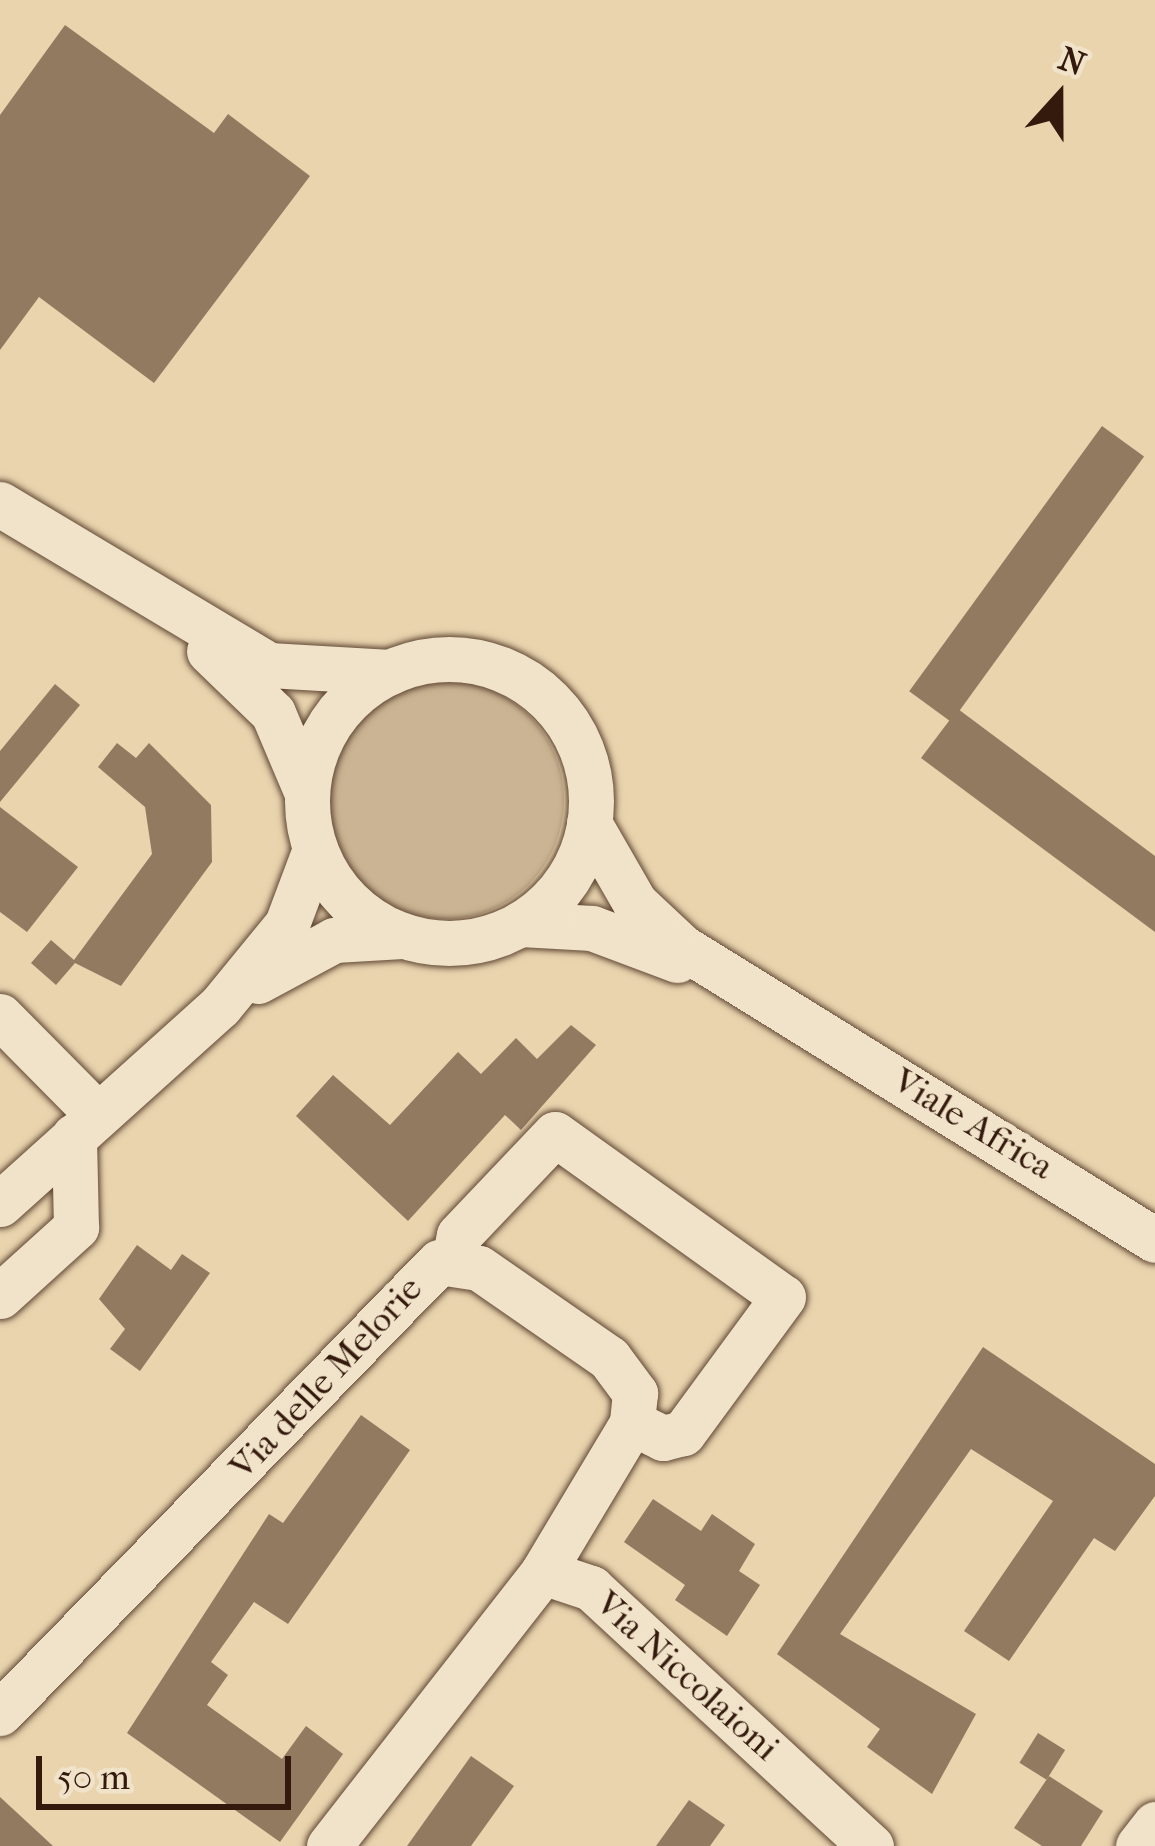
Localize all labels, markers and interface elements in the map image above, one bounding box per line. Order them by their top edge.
north arrow [999,36,1119,156]
text: N [1053,39,1091,85]
street label: Viale Africa [885,1059,1061,1189]
street label: Via delle Melorie [221,1267,431,1489]
street label: Via Niccolaioni [586,1582,788,1770]
scale bar [42,1732,297,1806]
text: 50 m [57,1756,130,1798]

